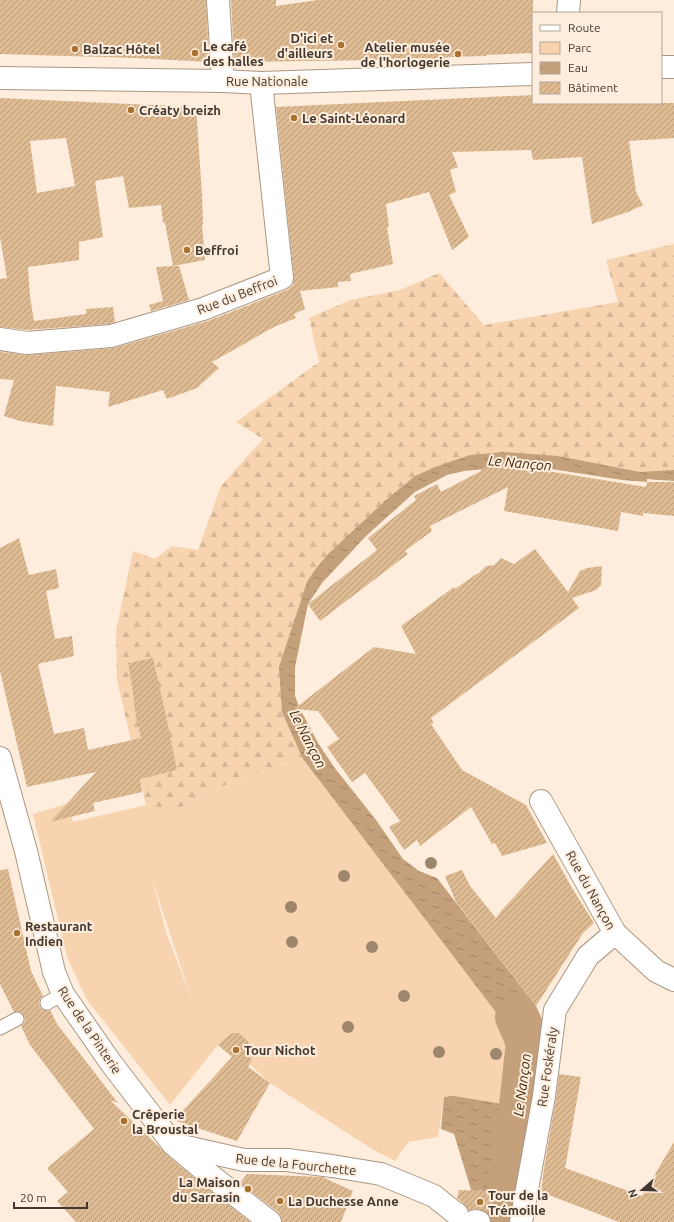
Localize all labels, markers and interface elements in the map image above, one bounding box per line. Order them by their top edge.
legend [532,12,662,104]
text: Route [568,21,601,34]
place label: D'ici et d'ailleurs [277,31,333,60]
place label: Le café des halles [203,39,264,68]
marker: D'ici et d'ailleurs [336,40,346,50]
place label: Atelier musée de l'horlogerie [360,40,450,69]
text: Parc [568,41,592,54]
place label: Balzac Hôtel [83,42,160,56]
marker: Balzac Hôtel [70,44,80,54]
marker: Le café des halles [190,48,200,58]
marker: Atelier musée de l'horlogerie [453,49,463,59]
text: Eau [568,61,588,74]
street label: Rue Nationale [226,74,308,88]
text: Bâtiment [568,81,618,94]
place label: Créaty breizh [139,103,221,117]
marker: Créaty breizh [126,105,136,115]
place label: Le Saint-Léonard [302,111,405,125]
marker: Le Saint-Léonard [289,113,299,123]
place label: Beffroi [195,243,239,257]
marker: Beffroi [182,245,192,255]
street label: Rue du Beffroi [195,273,279,317]
water label: Le Nançon [488,452,552,474]
water label: Le Nançon [286,707,330,771]
street label: Rue du Nançon [564,848,618,932]
place label: Restaurant Indien [25,919,93,948]
marker: Restaurant Indien [12,928,22,938]
street label: Rue de la Pinterie [56,984,124,1076]
street label: Rue Foskéraly [534,1026,560,1108]
place label: Tour Nichot [244,1043,316,1057]
marker: Tour Nichot [231,1045,241,1055]
water label: Le Nançon [510,1053,534,1117]
place label: Crêperie la Broustal [132,1107,198,1136]
marker: Crêperie la Broustal [119,1116,129,1126]
street label: Rue de la Fourchette [235,1151,357,1177]
north arrow [622,1170,662,1210]
place label: La Maison du Sarrasin [172,1175,240,1204]
scale bar [14,1184,87,1210]
marker: La Maison du Sarrasin [243,1184,253,1194]
place label: Tour de la Trémoille [488,1188,548,1217]
text: N [626,1188,640,1199]
text: 20 m [20,1191,47,1204]
place label: La Duchesse Anne [288,1194,399,1208]
marker: La Duchesse Anne [275,1196,285,1206]
marker: Tour de la Trémoille [475,1197,485,1207]

